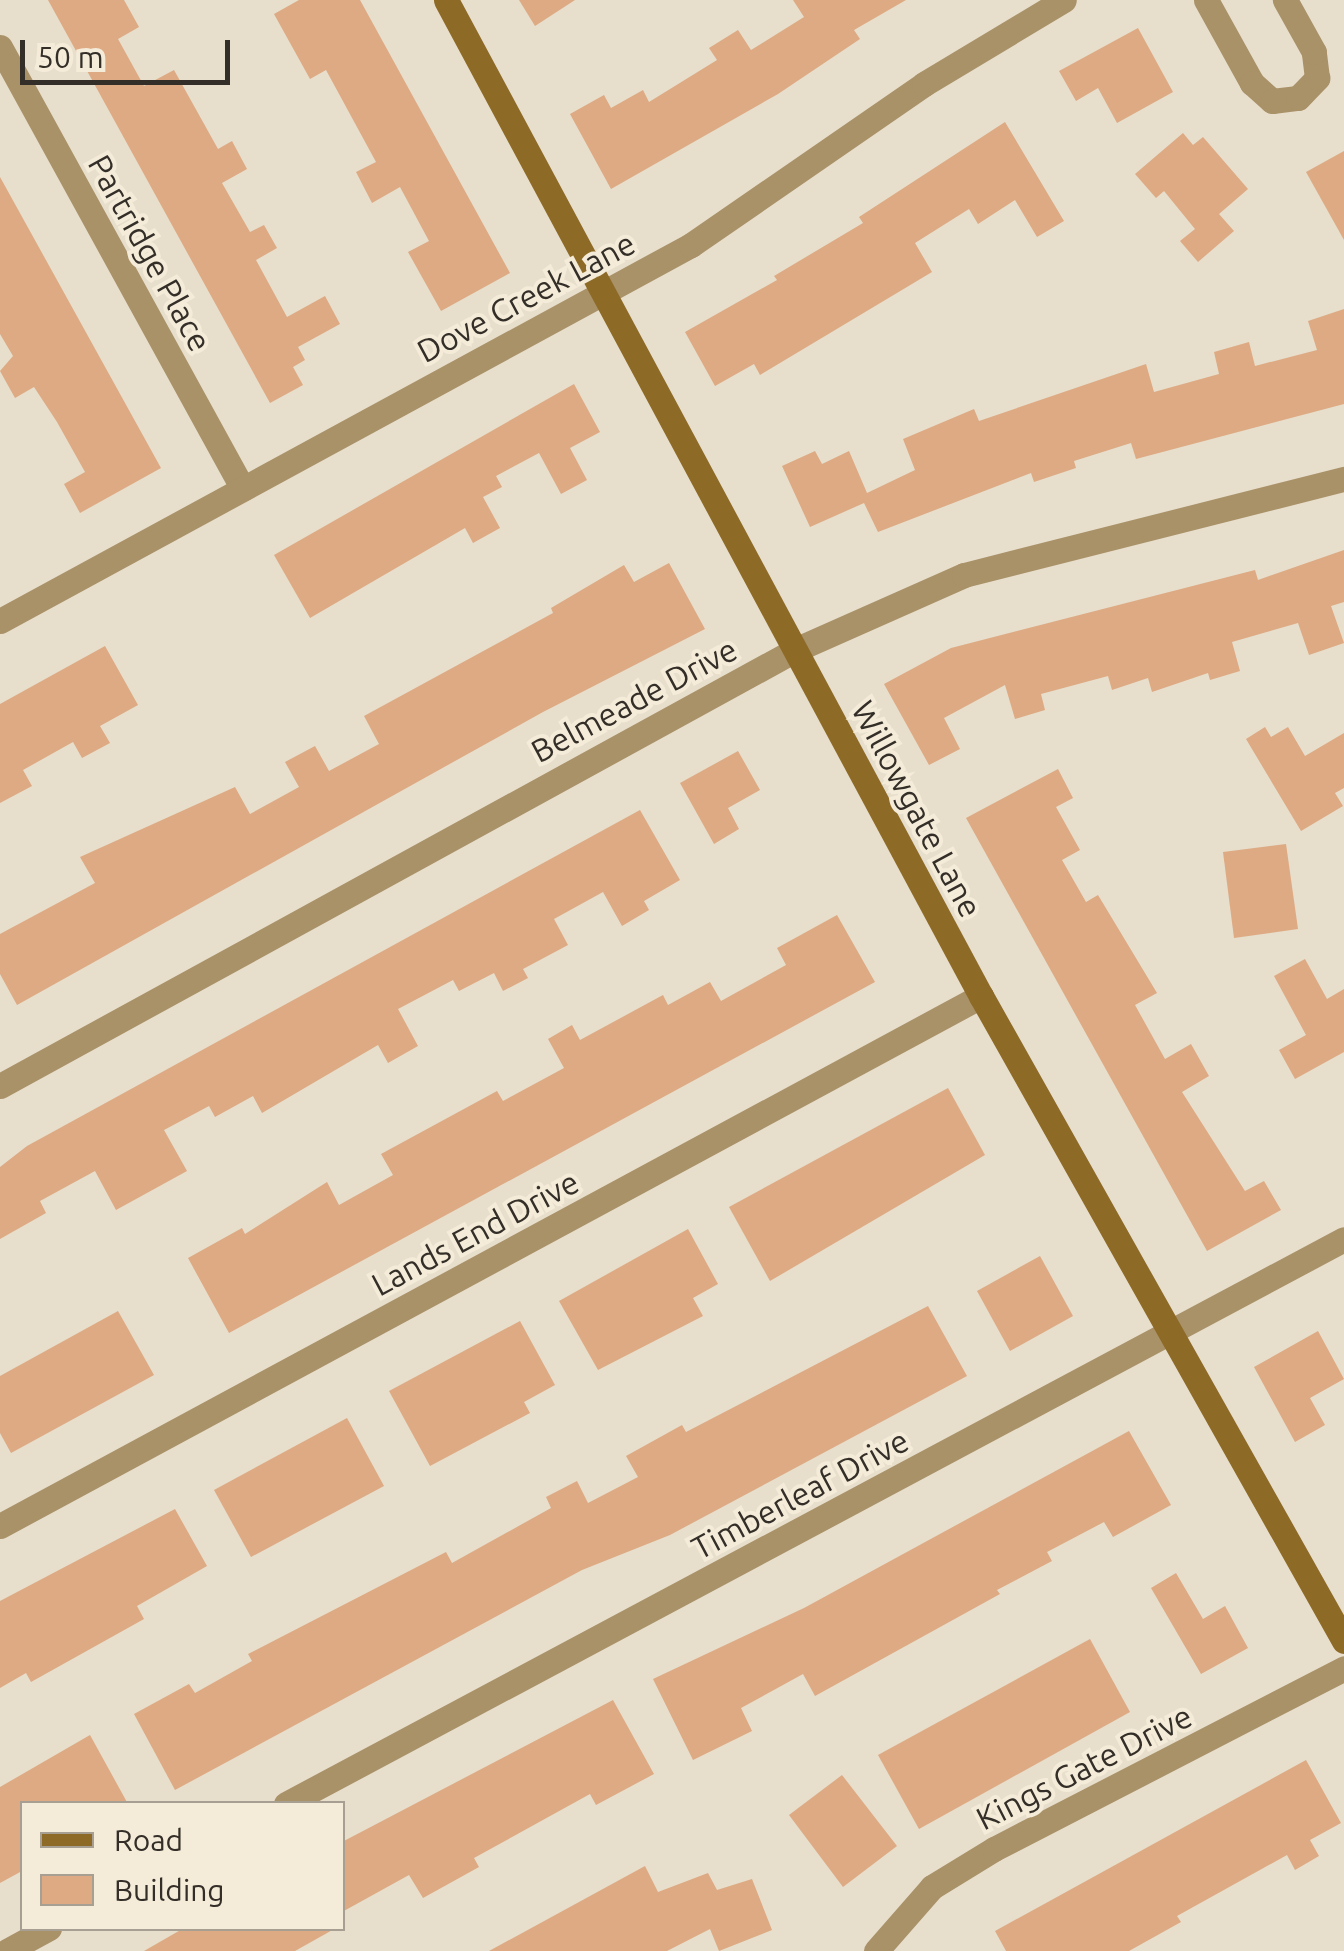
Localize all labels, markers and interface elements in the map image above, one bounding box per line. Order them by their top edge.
scale bar [25,20,235,82]
text: 50 m [37,40,104,74]
street label: Partridge Place [80,148,220,358]
street label: Dove Creek Lane [411,223,641,371]
street label: Belmeade Drive [525,630,743,770]
street label: Willowgate Lane [844,694,990,924]
street label: Lands End Drive [365,1162,585,1304]
street label: Timberleaf Drive [685,1421,915,1567]
street label: Kings Gate Drive [970,1696,1198,1838]
legend [20,1801,345,1931]
text: Road [114,1823,183,1857]
text: Building [114,1873,225,1907]

